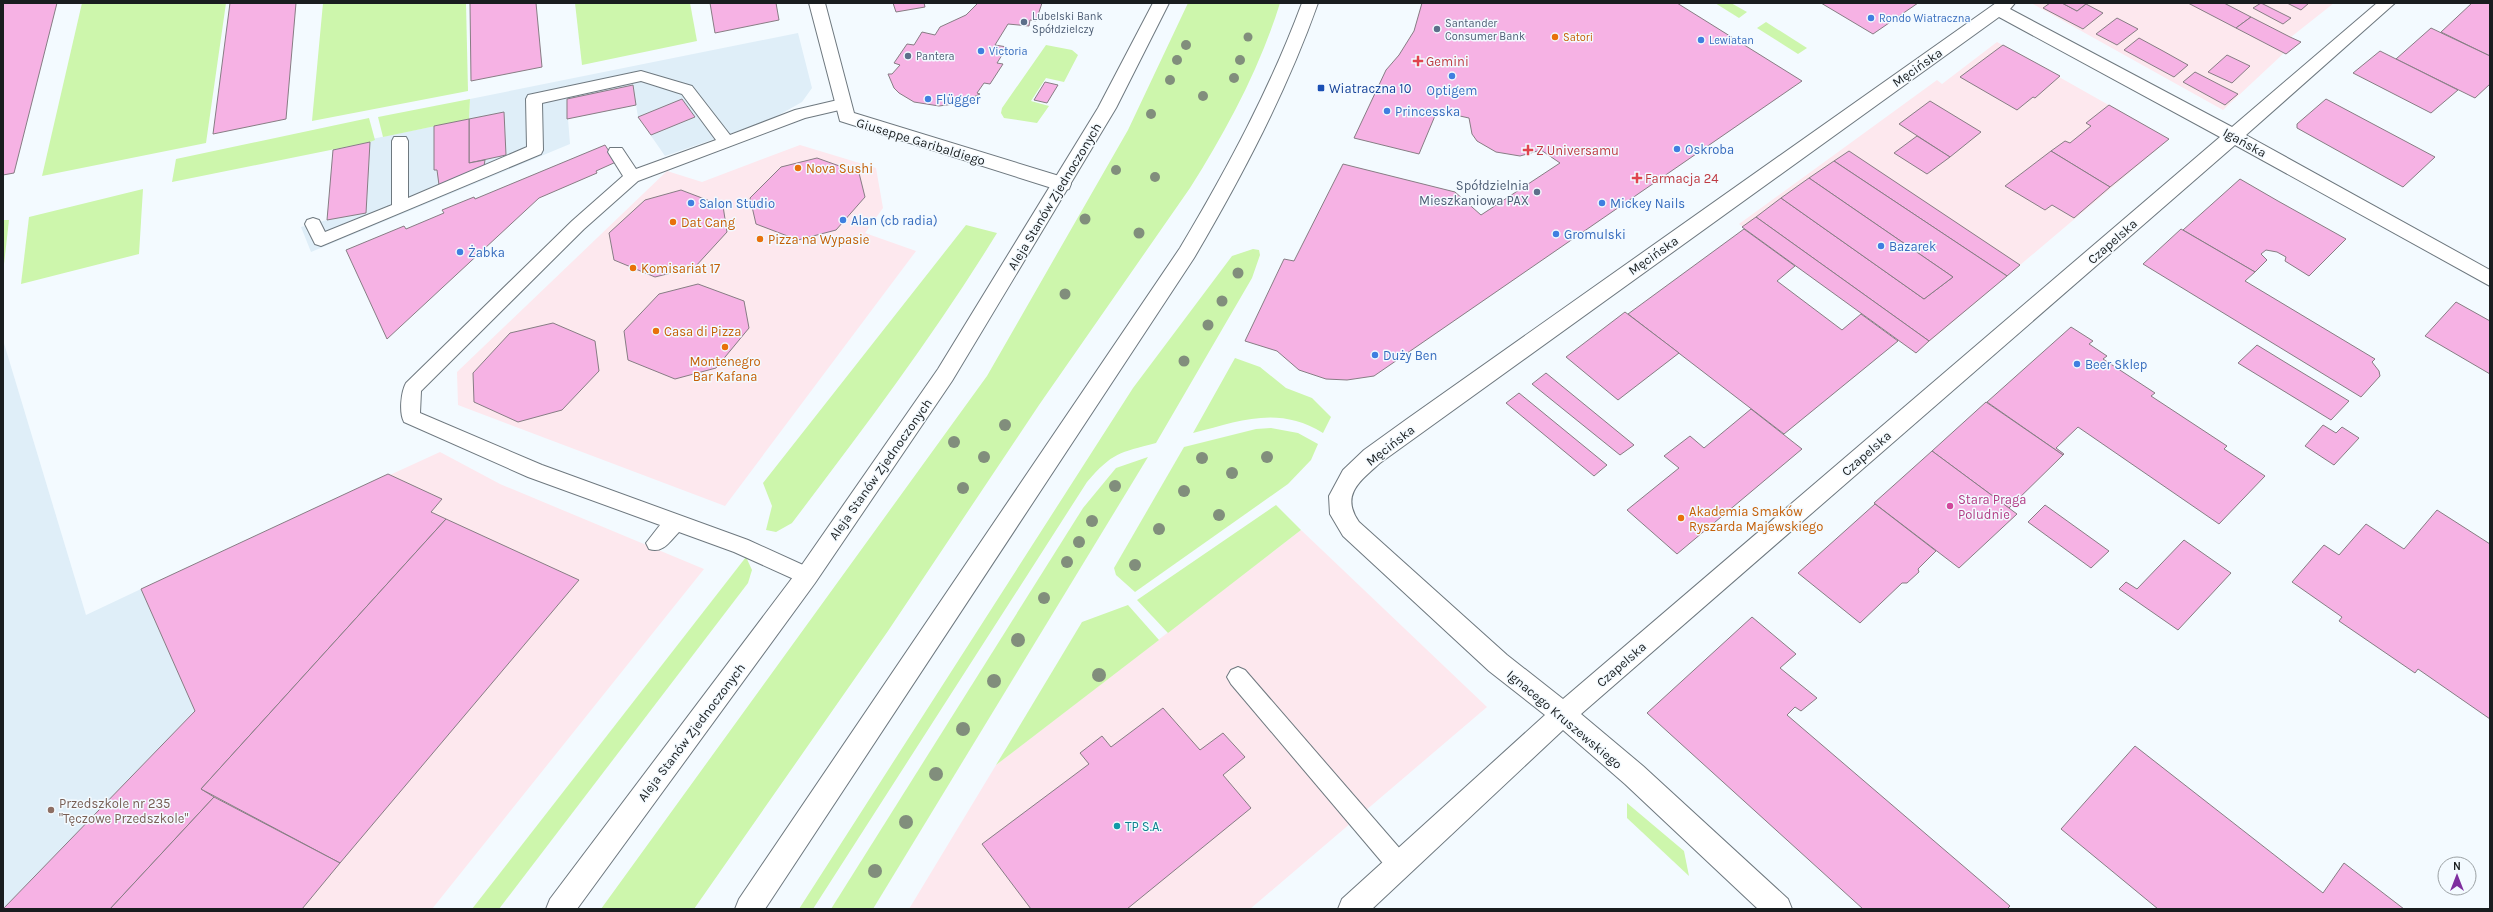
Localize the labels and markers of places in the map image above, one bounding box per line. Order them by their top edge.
place label: Lubelski Bank Spółdzielczy [1032,10,1103,36]
place label: Rondo Wiatraczna [1879,12,1970,25]
marker: Rondo Wiatraczna [1866,13,1876,23]
marker: Lubelski Bank Spółdzielczy [1019,17,1029,27]
place label: Santander Consumer Bank [1445,17,1525,43]
marker: Santander Consumer Bank [1432,24,1442,34]
place label: Satori [1563,31,1593,44]
marker: Satori [1550,32,1560,42]
place label: Lewiatan [1709,34,1754,47]
marker: Lewiatan [1696,35,1706,45]
place label: Victoria [989,45,1028,58]
marker: Victoria [976,46,986,56]
place label: Pantera [916,50,955,63]
marker: Pantera [903,51,913,61]
place label: Gemini [1426,54,1469,69]
marker: Gemini [1413,56,1423,66]
marker: Optigem [1447,71,1457,81]
place label: Wiatraczna 10 [1329,81,1412,96]
marker: Wiatraczna 10 [1316,83,1326,93]
place label: Optigem [1427,83,1477,98]
place label: Flügger [936,92,981,107]
marker: Flügger [923,94,933,104]
place label: Princesska [1395,104,1460,119]
marker: Princesska [1382,106,1392,116]
place label: Oskroba [1685,142,1734,157]
place label: Z Universamu [1536,143,1619,158]
marker: Oskroba [1672,144,1682,154]
marker: Z Universamu [1523,145,1533,155]
place label: Nova Sushi [806,161,873,176]
marker: Nova Sushi [793,163,803,173]
place label: Farmacja 24 [1645,171,1719,186]
marker: Farmacja 24 [1632,173,1642,183]
place label: Spółdzielnia Mieszkaniowa PAX [1419,178,1529,208]
marker: Spółdzielnia Mieszkaniowa PAX [1532,187,1542,197]
place label: Salon Studio [699,196,775,211]
place label: Mickey Nails [1610,196,1685,211]
marker: Salon Studio [686,198,696,208]
marker: Mickey Nails [1597,198,1607,208]
place label: Alan (cb radia) [851,213,938,228]
place label: Dat Cang [681,215,736,230]
marker: Alan (cb radia) [838,215,848,225]
marker: Dat Cang [668,217,678,227]
place label: Gromulski [1564,227,1626,242]
marker: Gromulski [1551,229,1561,239]
place label: Pizza na Wypasie [768,232,870,247]
marker: Pizza na Wypasie [755,234,765,244]
place label: Bazarek [1889,239,1936,254]
marker: Bazarek [1876,241,1886,251]
place label: Żabka [468,245,505,260]
marker: Żabka [455,247,465,257]
place label: Komisariat 17 [641,261,720,276]
marker: Komisariat 17 [628,263,638,273]
place label: Casa di Pizza [664,324,741,339]
marker: Casa di Pizza [651,326,661,336]
marker: Montenegro Bar Kafana [720,342,730,352]
place label: Duży Ben [1383,348,1437,363]
marker: Duży Ben [1370,350,1380,360]
place label: Montenegro Bar Kafana [689,354,761,384]
place label: Beer Sklep [2085,357,2147,372]
marker: Beer Sklep [2072,359,2082,369]
place label: Stara Praga Poludnie [1958,492,2026,522]
marker: Stara Praga Poludnie [1945,501,1955,511]
place label: Akademia Smaków Ryszarda Majewskiego [1689,504,1823,534]
marker: Akademia Smaków Ryszarda Majewskiego [1676,513,1686,523]
place label: Przedszkole nr 235 "Tęczowe Przedszkole" [59,796,189,826]
marker: Przedszkole nr 235 "Tęczowe Przedszkole" [46,805,56,815]
place label: TP S.A. [1125,819,1162,834]
marker: TP S.A. [1112,821,1122,831]

